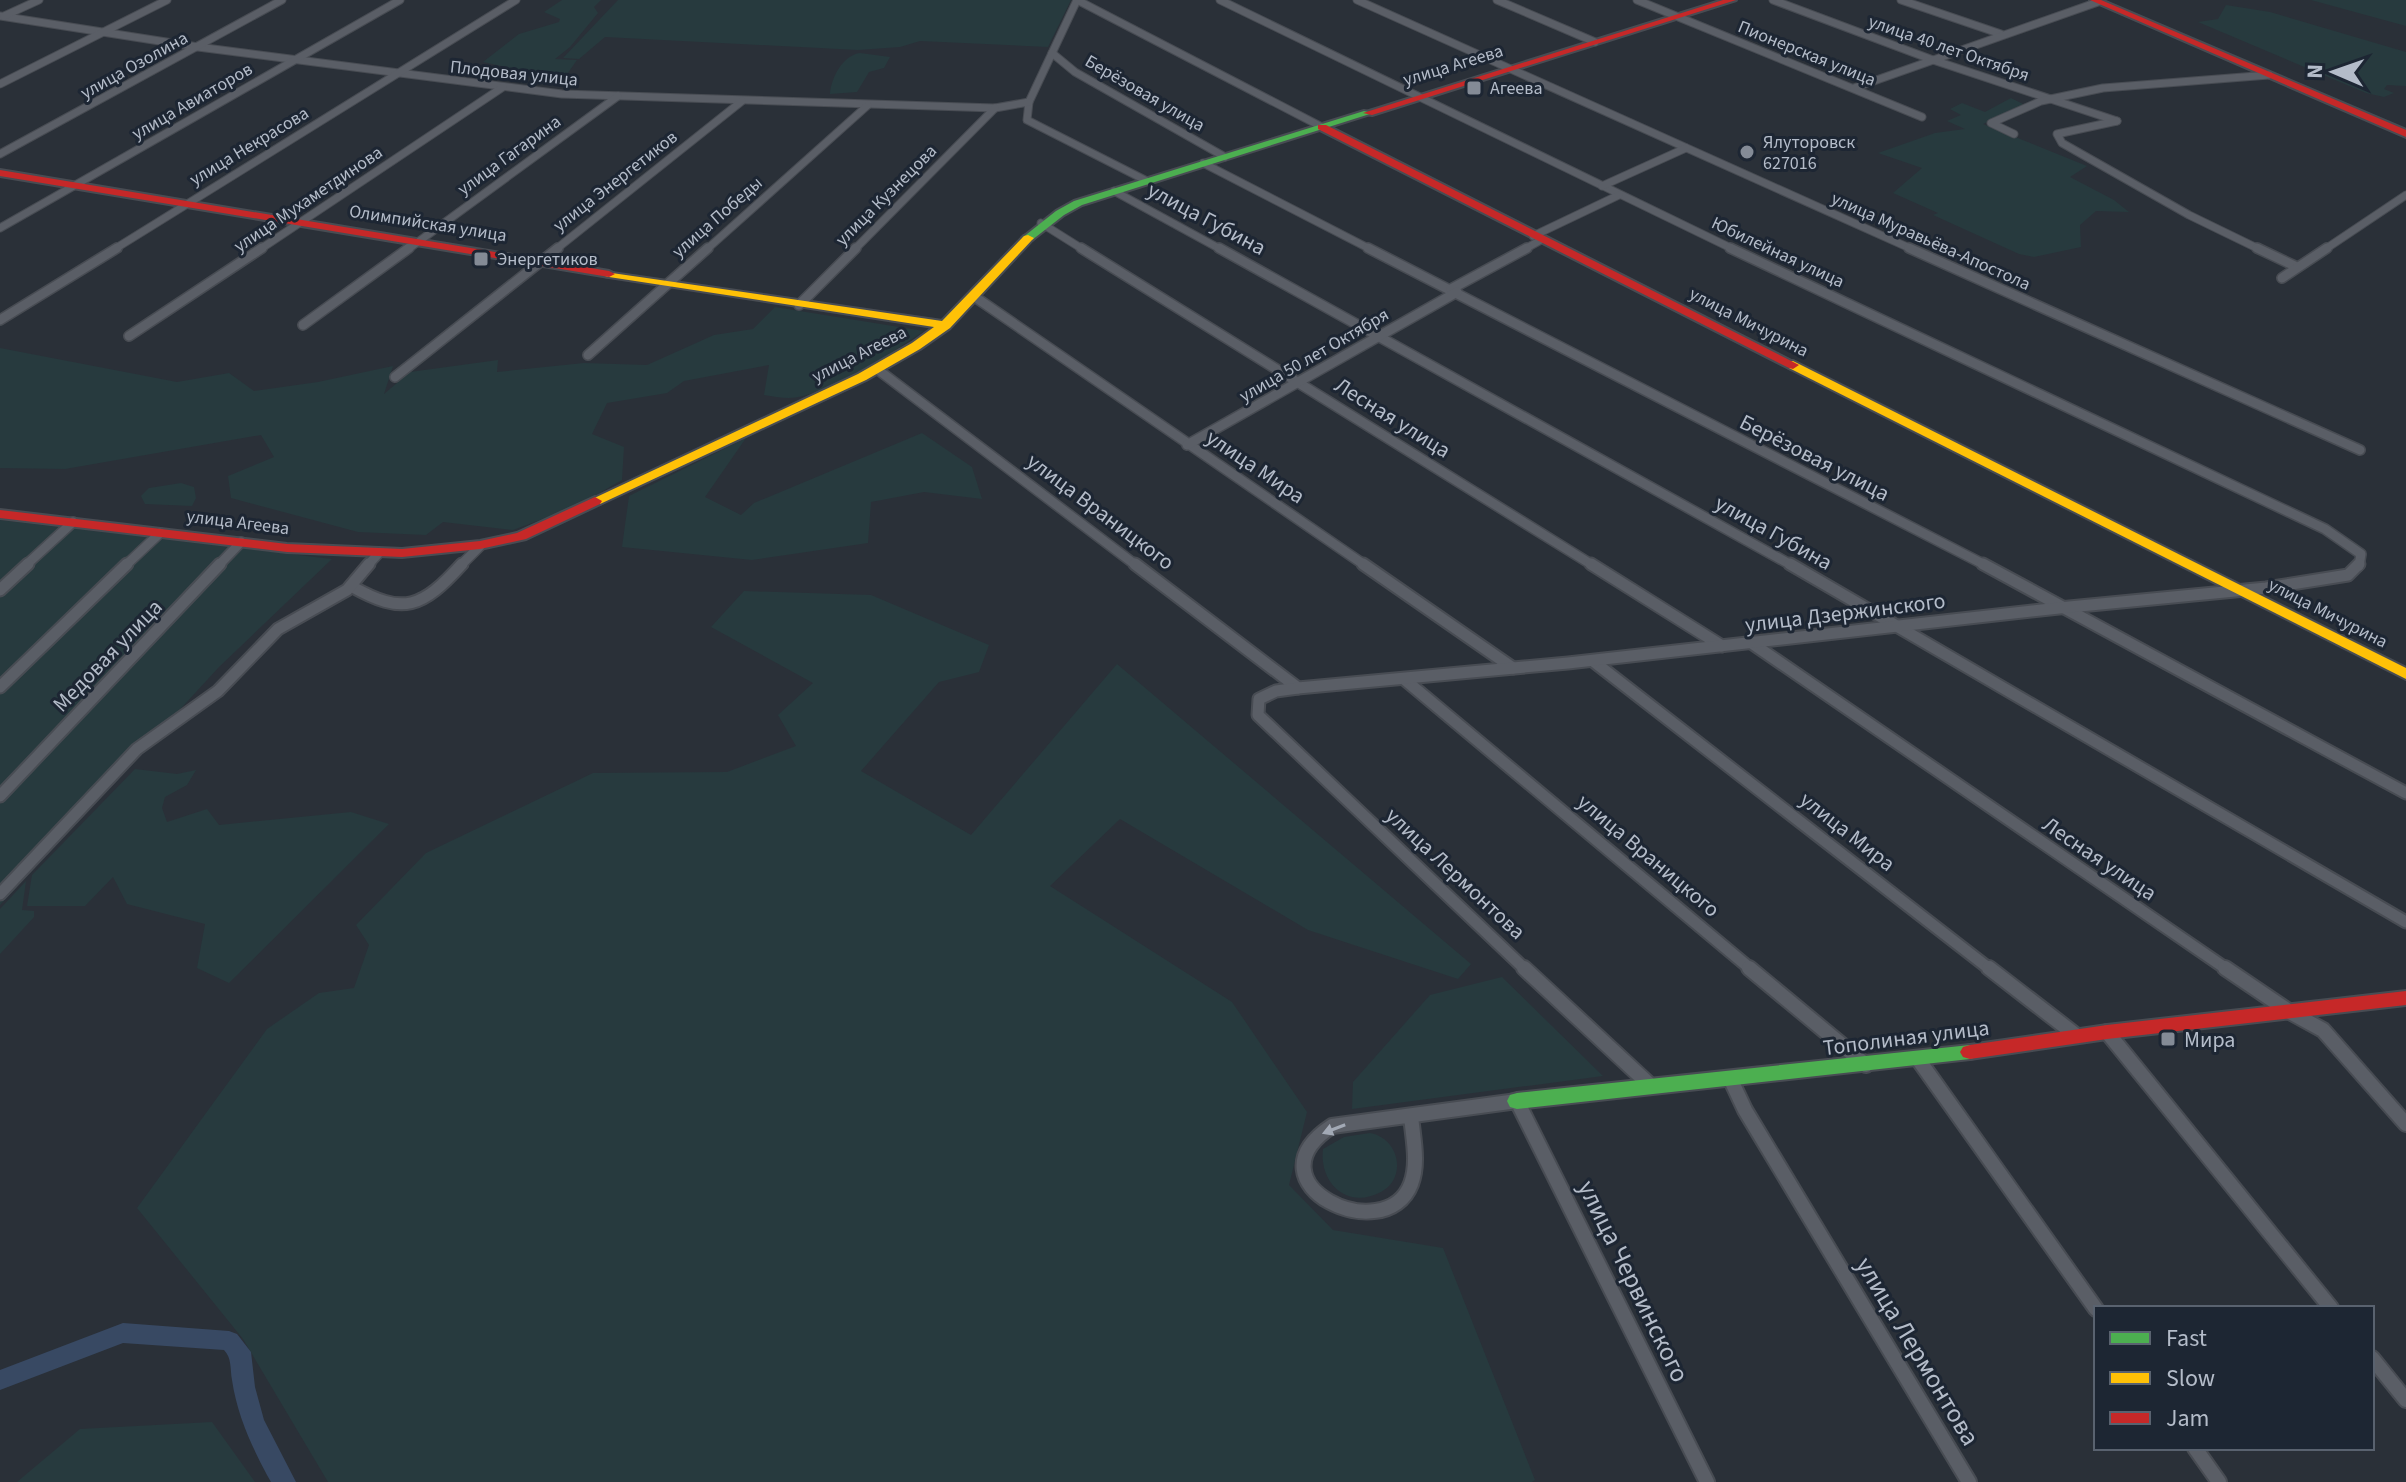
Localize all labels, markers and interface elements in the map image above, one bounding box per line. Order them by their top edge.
street label: улица 40 лет Октября [1865,9,2033,88]
street label: Пионерская улица [1734,14,1879,93]
street label: улица Озолина [76,26,193,105]
north arrow [2294,32,2374,112]
street label: улица Агеева [1400,38,1506,93]
street label: Берёзовая улица [1080,49,1209,138]
street label: Плодовая улица [449,54,579,93]
street label: улица Авиаторов [127,57,257,146]
text: N [2299,63,2331,79]
place label: Агеева [1490,76,1543,101]
marker: Агеева [1465,79,1483,97]
street label: улица Некрасова [185,101,314,192]
street label: улица Гагарина [452,109,566,201]
street label: улица Энергетиков [548,125,683,238]
place label: Ялуторовск 627016 [1763,130,1855,176]
street label: улица Кузнецова [830,139,943,252]
street label: улица Мухаметдинова [229,140,388,259]
marker: Ялуторовск 627016 [1738,143,1756,161]
street label: улица Победы [667,171,768,264]
street label: улица Губина [1142,174,1272,264]
street label: улица Муравьёва-Апостола [1827,186,2034,297]
street label: Олимпийская улица [347,199,509,248]
street label: Юбилейная улица [1707,211,1848,294]
place label: Энергетиков [497,247,598,272]
marker: Энергетиков [472,250,490,268]
street label: улица Мичурина [1685,282,1813,363]
street label: улица 50 лет Октября [1235,302,1394,408]
street label: улица Агеева [808,320,911,389]
street label: Лесная улица [1328,369,1457,466]
street label: Берёзовая улица [1734,406,1895,509]
street label: улица Мира [1199,422,1311,512]
street label: улица Враницкого [1020,446,1181,578]
street label: улица Губина [1709,487,1838,578]
street label: улица Агеева [185,504,291,541]
street label: улица Мичурина [2264,573,2392,654]
street label: улица Дзержинского [1743,585,1947,641]
street label: Медовая улица [45,592,170,719]
street label: улица Мира [1793,784,1902,879]
street label: улица Враницкого [1570,786,1727,925]
street label: улица Лермонтова [1378,800,1533,947]
street label: Лесная улица [2036,809,2163,909]
street label: Тополиная улица [1821,1012,1991,1064]
place label: Мира [2184,1024,2235,1056]
marker: Мира [2159,1030,2177,1048]
one-way arrow [1322,1123,1346,1135]
street label: улица Червинского [1569,1174,1699,1389]
street label: улица Лермонтова [1847,1250,1989,1453]
legend [2094,1306,2374,1450]
text: Fast [2166,1321,2207,1356]
text: Slow [2166,1361,2215,1396]
text: Jam [2166,1401,2210,1436]

